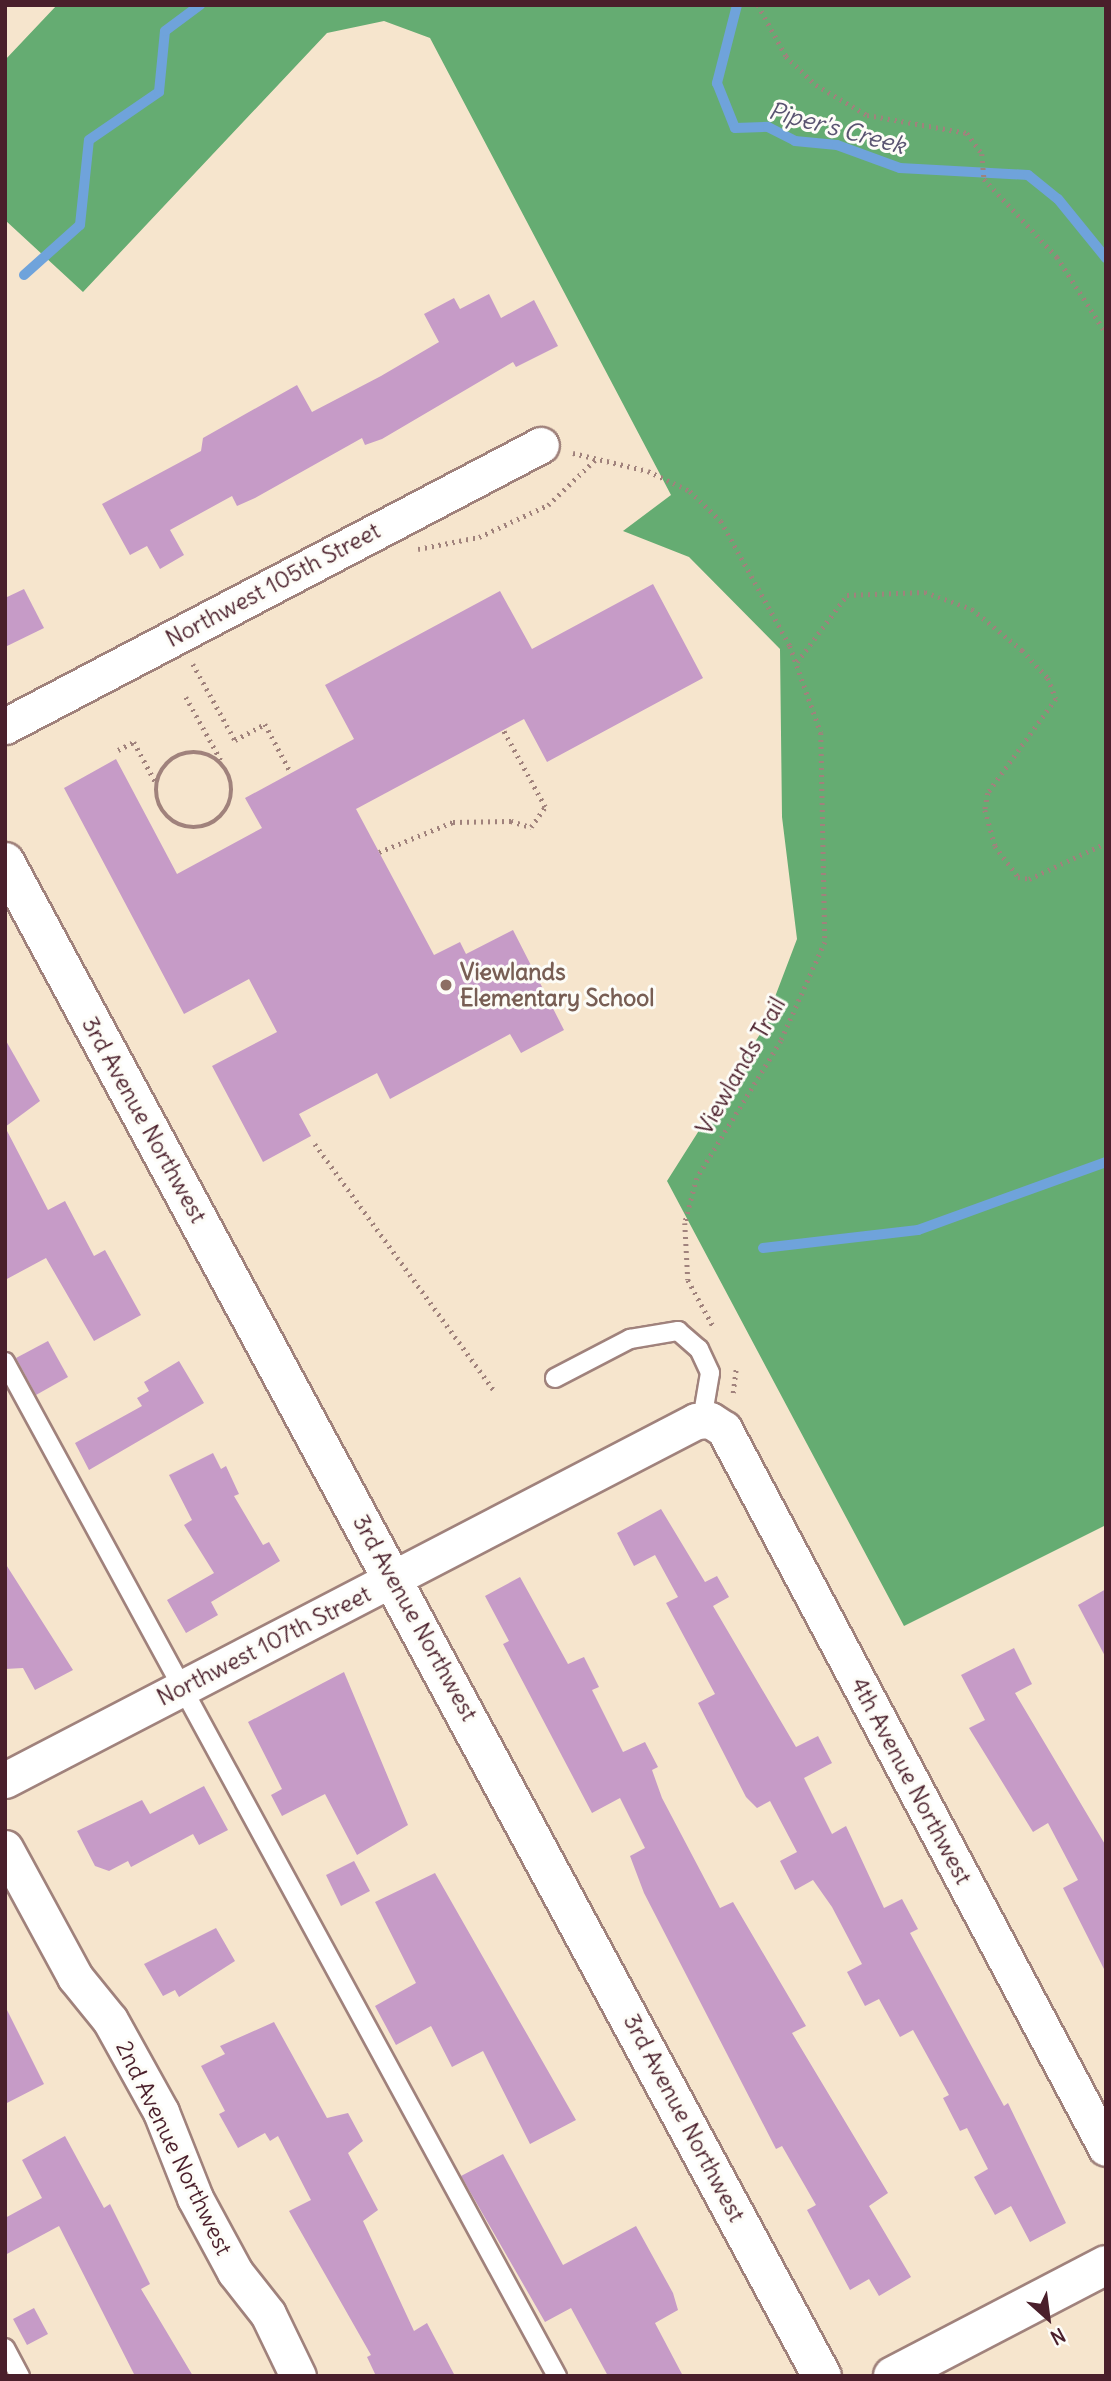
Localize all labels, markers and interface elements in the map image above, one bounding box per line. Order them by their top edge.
water label: Piper's Creek [766,96,908,160]
street label: Northwest 105th Street [161,517,385,653]
place label: Viewlands Elementary School [460,958,654,1012]
marker: Viewlands Elementary School [438,977,454,993]
street label: Viewlands Trail [691,992,791,1140]
street label: 3rd Avenue Northwest [76,1012,212,1228]
street label: 3rd Avenue Northwest [347,1510,483,1726]
street label: Northwest 107th Street [153,1580,375,1712]
street label: 4th Avenue Northwest [845,1673,977,1889]
street label: 3rd Avenue Northwest [618,2009,750,2227]
street label: 2nd Avenue Northwest [110,2036,238,2260]
north arrow [1013,2283,1083,2353]
text: N [1046,2323,1069,2350]

